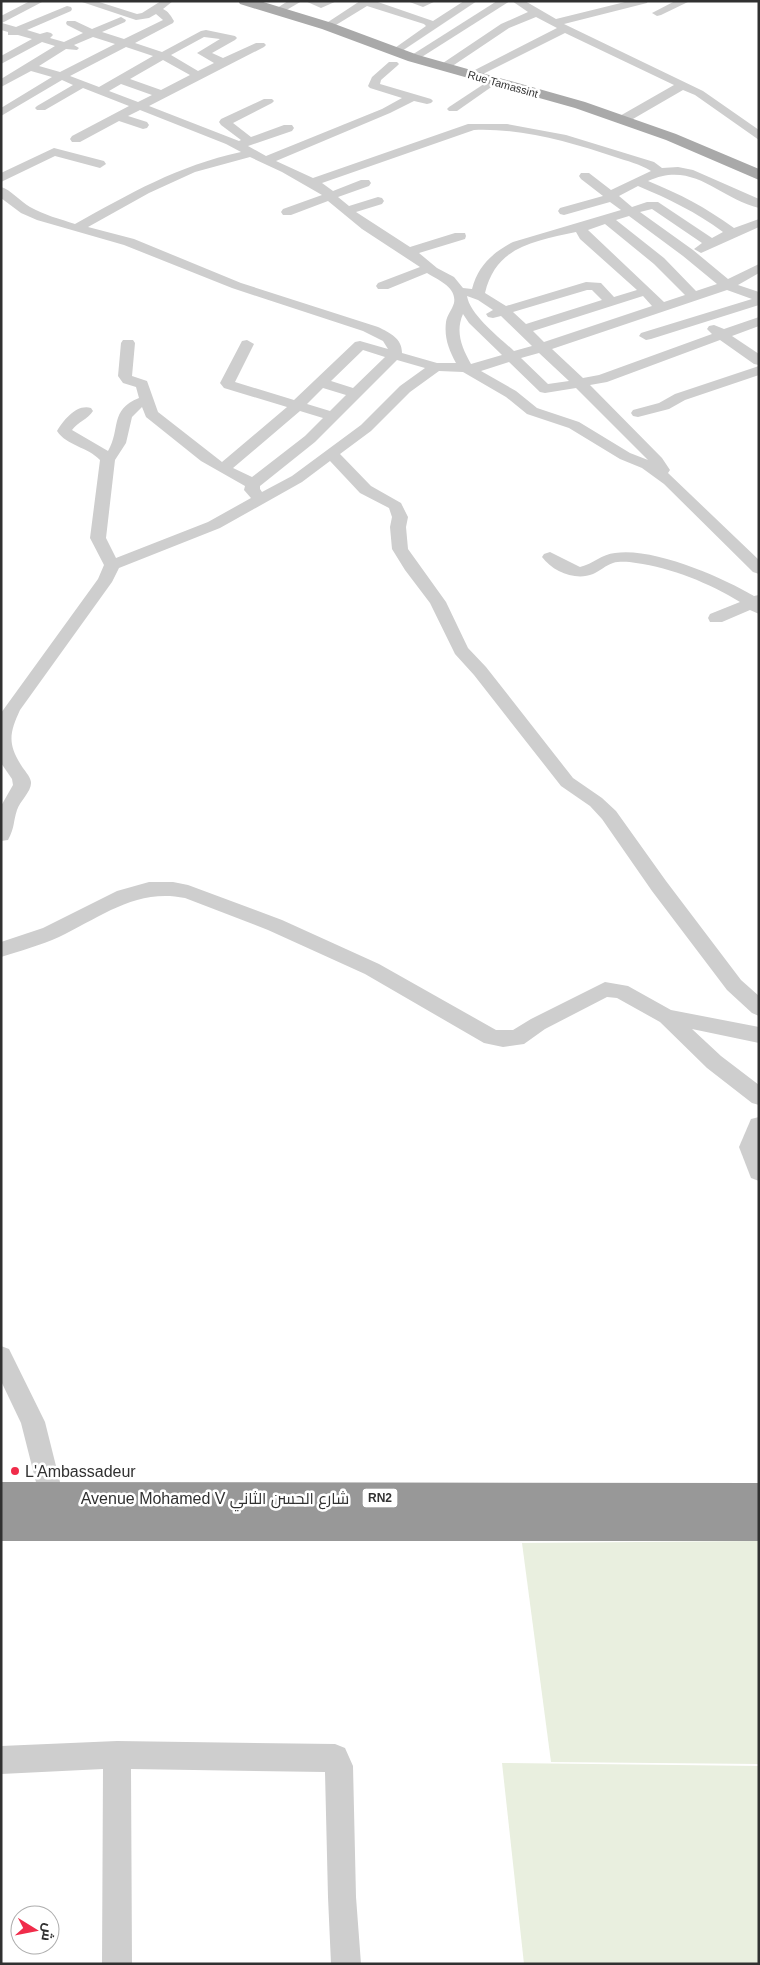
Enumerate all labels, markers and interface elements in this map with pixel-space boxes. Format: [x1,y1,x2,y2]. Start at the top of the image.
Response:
street label: Rue Tamassint [466,68,540,100]
place label: L'Ambassadeur [25,1463,136,1480]
marker: L'Ambassadeur [9,1465,21,1477]
road number: RN2 [362,1489,398,1508]
street label: Avenue Mohamed V شارع الحسن الثاني [81,1490,349,1512]
north arrow [10,1905,60,1955]
text: ش [37,1922,57,1943]

